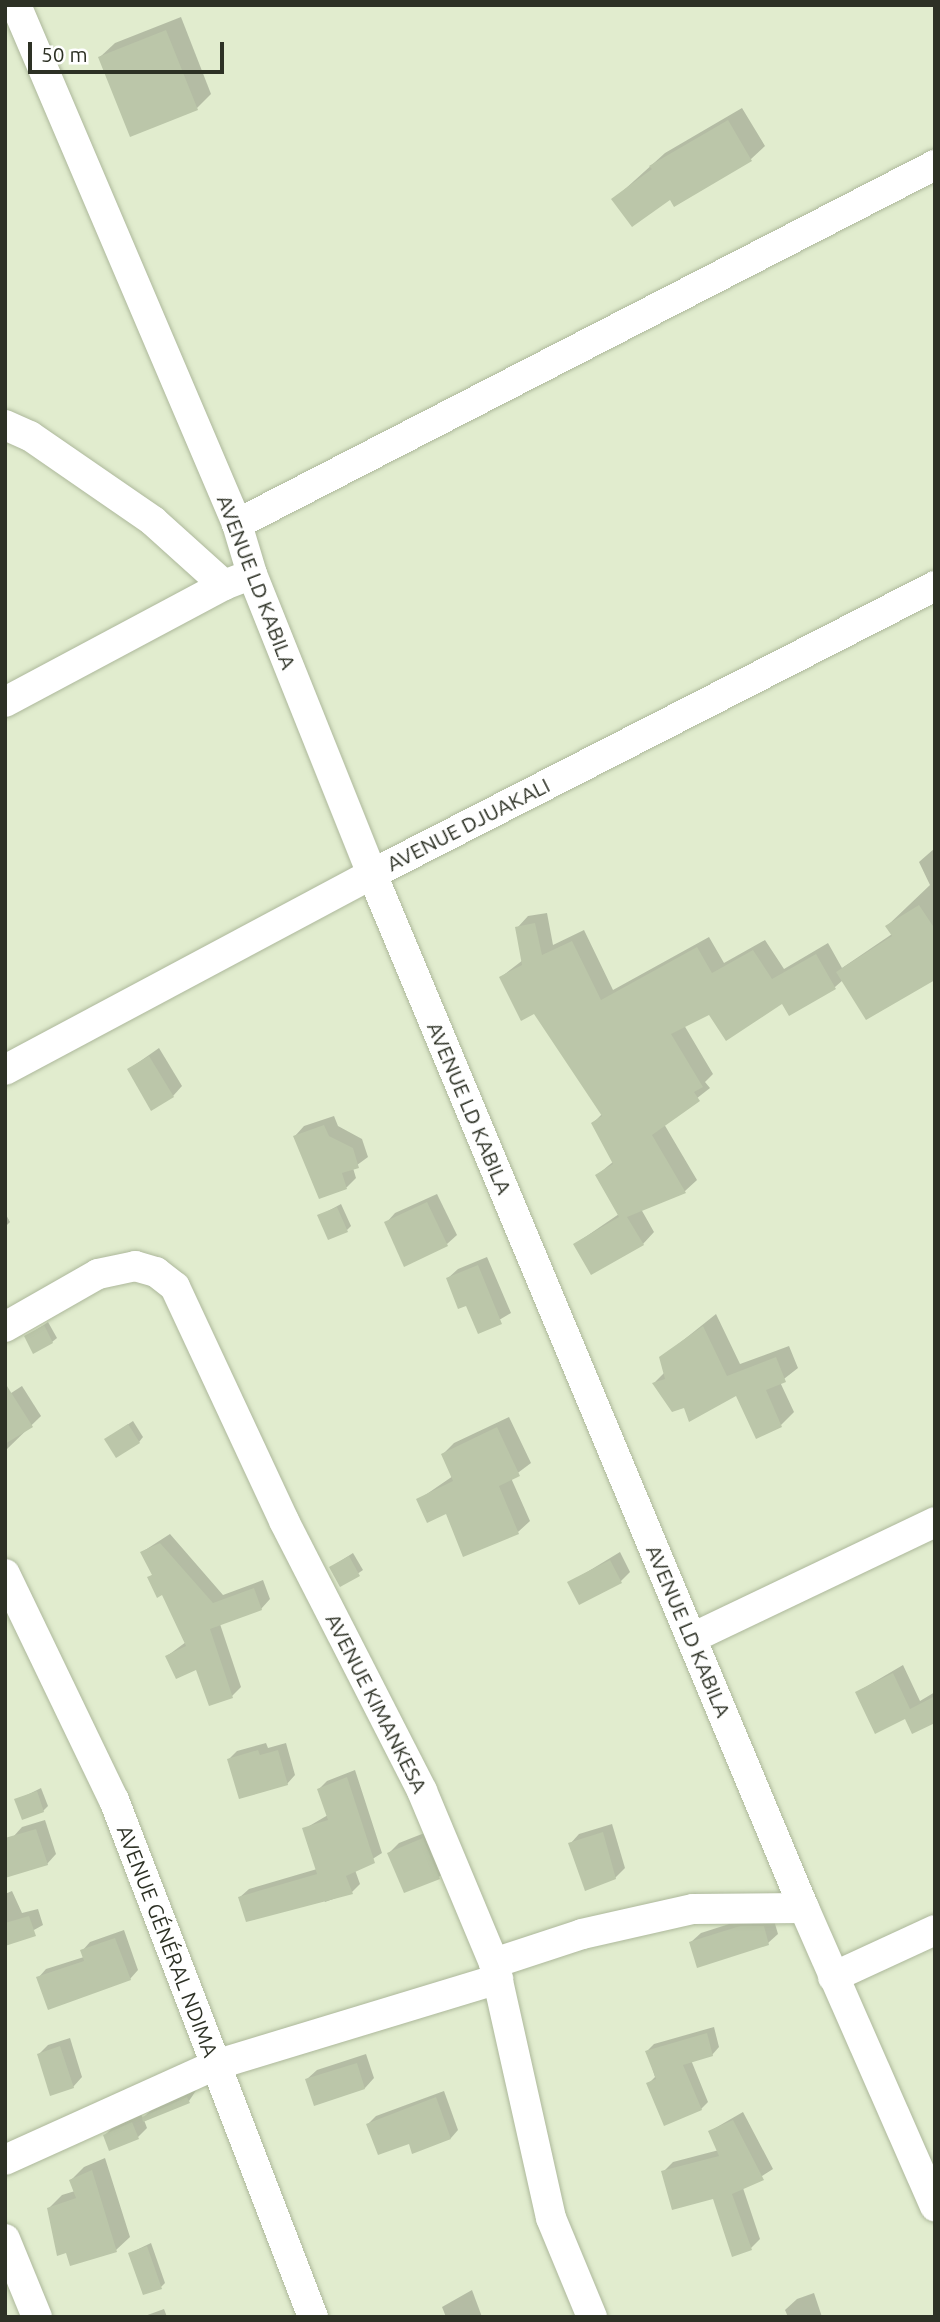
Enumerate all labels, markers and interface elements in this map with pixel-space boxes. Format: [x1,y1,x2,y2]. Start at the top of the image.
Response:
scale bar [32,28,228,72]
text: 50 m [41,42,88,66]
street label: AVENUE LD KABILA [212,491,302,673]
street label: AVENUE DJUAKALI [382,772,554,876]
street label: AVENUE LD KABILA [422,1018,518,1198]
street label: AVENUE LD KABILA [641,1541,737,1721]
street label: AVENUE KIMANKESA [321,1609,433,1797]
street label: AVENUE GÉNÉRAL NDIMA [112,1822,224,2060]

